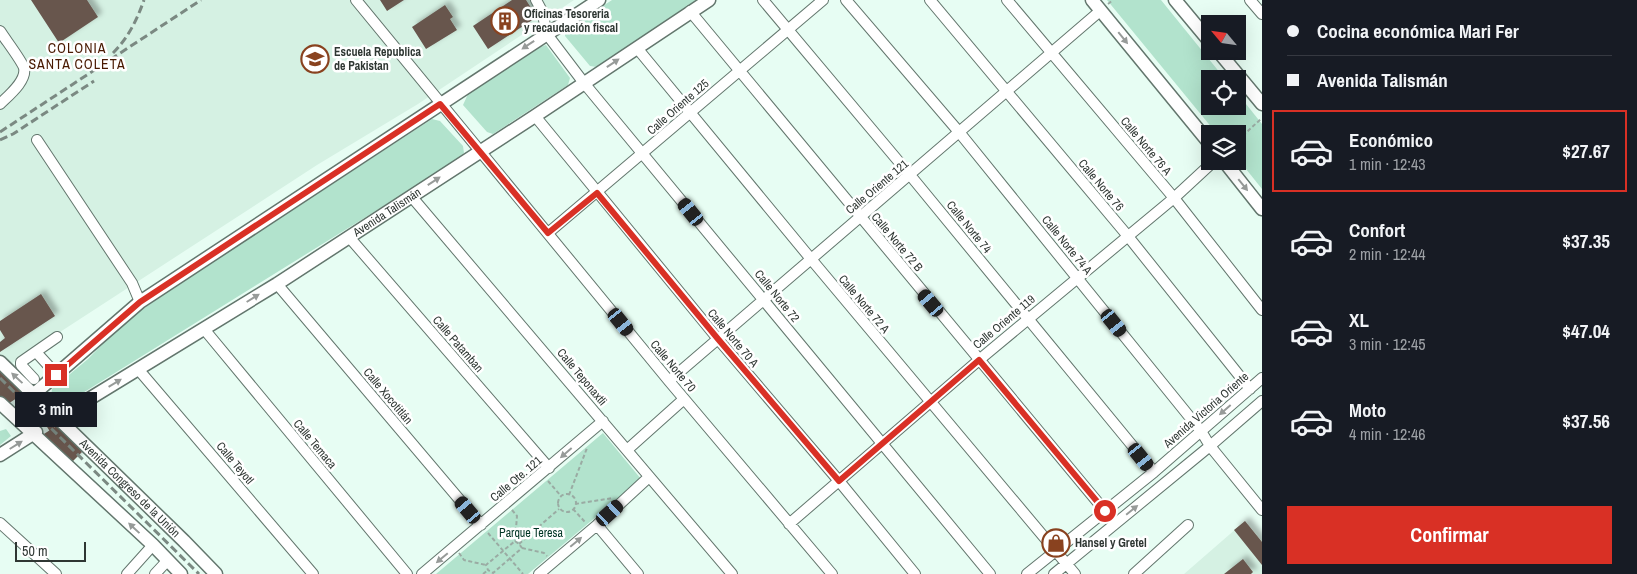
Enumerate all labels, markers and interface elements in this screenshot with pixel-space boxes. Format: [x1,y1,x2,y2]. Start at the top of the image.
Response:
building icon: Oficinas Tesoreria y recaudación fiscal [490,6,520,36]
place label: Oficinas Tesoreria y recaudación fiscal [524,6,618,36]
north arrow [1201,15,1246,60]
map controls [1201,15,1246,170]
text: Cocina económica Mari Fer [1317,18,1519,44]
one-way arrow [1117,31,1128,44]
district label: COLONIA SANTA COLETA [28,39,126,73]
one-way arrow [521,40,535,50]
school or university icon: Escuela Republica de Pakistan [300,44,330,74]
place label: Escuela Republica de Pakistan [334,44,421,74]
one-way arrow [607,58,620,68]
text: Avenida Talismán [1317,67,1448,93]
button: locate [1201,70,1246,115]
street label: Calle Oriente 125 [644,75,713,138]
street label: Calle Norte 76 A [1117,113,1175,179]
button: layers [1201,125,1246,170]
text: Económico [1349,127,1433,153]
icon: car [1289,129,1334,174]
text: $27.67 [1562,138,1610,164]
text: 1 min · 12:43 [1349,153,1426,175]
street label: Calle Oriente 121 [842,156,912,218]
street label: Calle Norte 76 [1075,156,1127,214]
one-way arrow [427,177,441,186]
one-way arrow [1238,178,1248,192]
street label: Avenida Talismán [349,184,424,241]
car [675,196,706,228]
street label: Calle Norte 74 [943,198,995,257]
street label: Calle Norte 72 B [868,209,927,275]
street label: Calle Norte 74 A [1038,212,1096,278]
text: Confort [1349,217,1405,243]
icon: car [1289,219,1334,264]
text: $37.35 [1562,228,1610,254]
text: 2 min · 12:44 [1349,243,1426,265]
street label: Calle Norte 72 [751,267,803,325]
street label: Calle Norte 72 A [835,271,893,337]
car [915,287,946,319]
street label: Calle Oriente 119 [970,291,1038,353]
one-way arrow [247,294,260,303]
street label: Calle Norte 70 A [704,305,762,371]
car [605,306,636,338]
car [1098,307,1129,339]
text: XL [1349,307,1369,333]
icon: car [1289,309,1334,354]
street label: Calle Patamban [429,312,487,376]
text: $47.04 [1562,318,1610,344]
text: 3 min · 12:45 [1349,333,1426,355]
street label: Calle Norte 70 [647,337,699,395]
street label: Calle Teponaxtli [553,345,611,409]
route end [45,364,67,386]
street label: Calle Xocotitlán [360,365,416,427]
street label: Avenida Victoria Oriente [1159,369,1252,452]
one-way arrow [11,372,23,384]
one-way arrow [108,379,121,388]
callout: 3 min [15,392,97,428]
text: Moto [1349,397,1386,423]
text: 3 min [39,398,73,420]
icon: car [1289,399,1334,444]
one-way arrow [1220,404,1232,416]
text: $37.56 [1562,408,1610,434]
street label: Calle Temaca [290,416,341,472]
text: 4 min · 12:46 [1349,423,1426,445]
street label: Avenida Congreso de la Unión [75,435,184,541]
street label: Calle Teyotl [213,438,257,488]
one-way arrow [10,440,23,449]
car [1125,441,1156,473]
one-way arrow [560,447,572,458]
street label: Calle Ote. 121 [487,452,546,505]
car [452,494,483,526]
car [593,497,626,529]
route start [1094,500,1116,522]
one-way arrow [1125,504,1138,515]
button: Confirmar [1287,506,1612,564]
one-way arrow [128,522,140,534]
park label: Parque Teresa [499,525,563,541]
shop icon: Hansel y Gretel [1041,528,1071,558]
place label: Hansel y Gretel [1075,535,1147,551]
one-way arrow [570,537,583,548]
scale bar [15,539,86,562]
text: 50 m [22,542,48,560]
one-way arrow [435,552,448,563]

